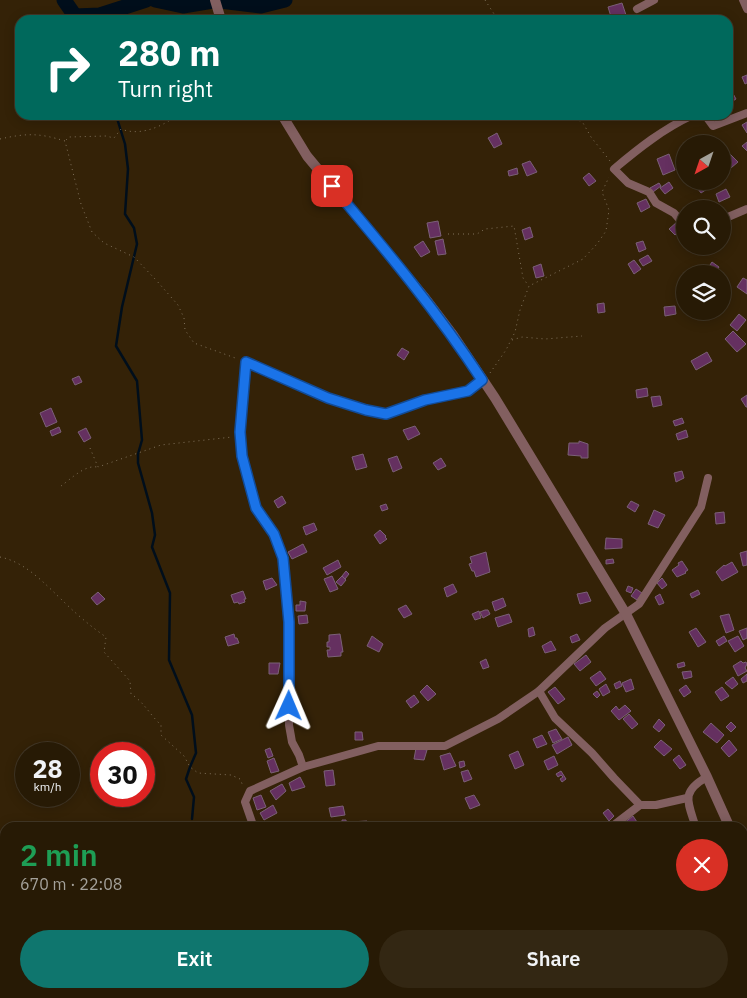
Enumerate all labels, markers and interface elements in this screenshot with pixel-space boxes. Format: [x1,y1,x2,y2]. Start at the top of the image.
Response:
text: 280 m [118,30,221,76]
icon: right [35,35,100,100]
text: Turn right [118,74,213,103]
north arrow [676,135,731,190]
map controls [676,135,731,320]
pin [311,165,353,207]
icon: arrive [318,172,346,200]
button: search [676,200,731,255]
button: layers [676,265,731,320]
position arrow [262,679,314,731]
speed limit sign: 30 [90,742,155,807]
text: 28 [32,752,63,785]
text: km/h [33,779,62,794]
text: 2 min [20,835,98,874]
button: close [676,839,728,891]
text: 670 m · 22:08 [20,874,122,894]
button: Exit [20,930,369,988]
button: Share [379,930,728,988]

